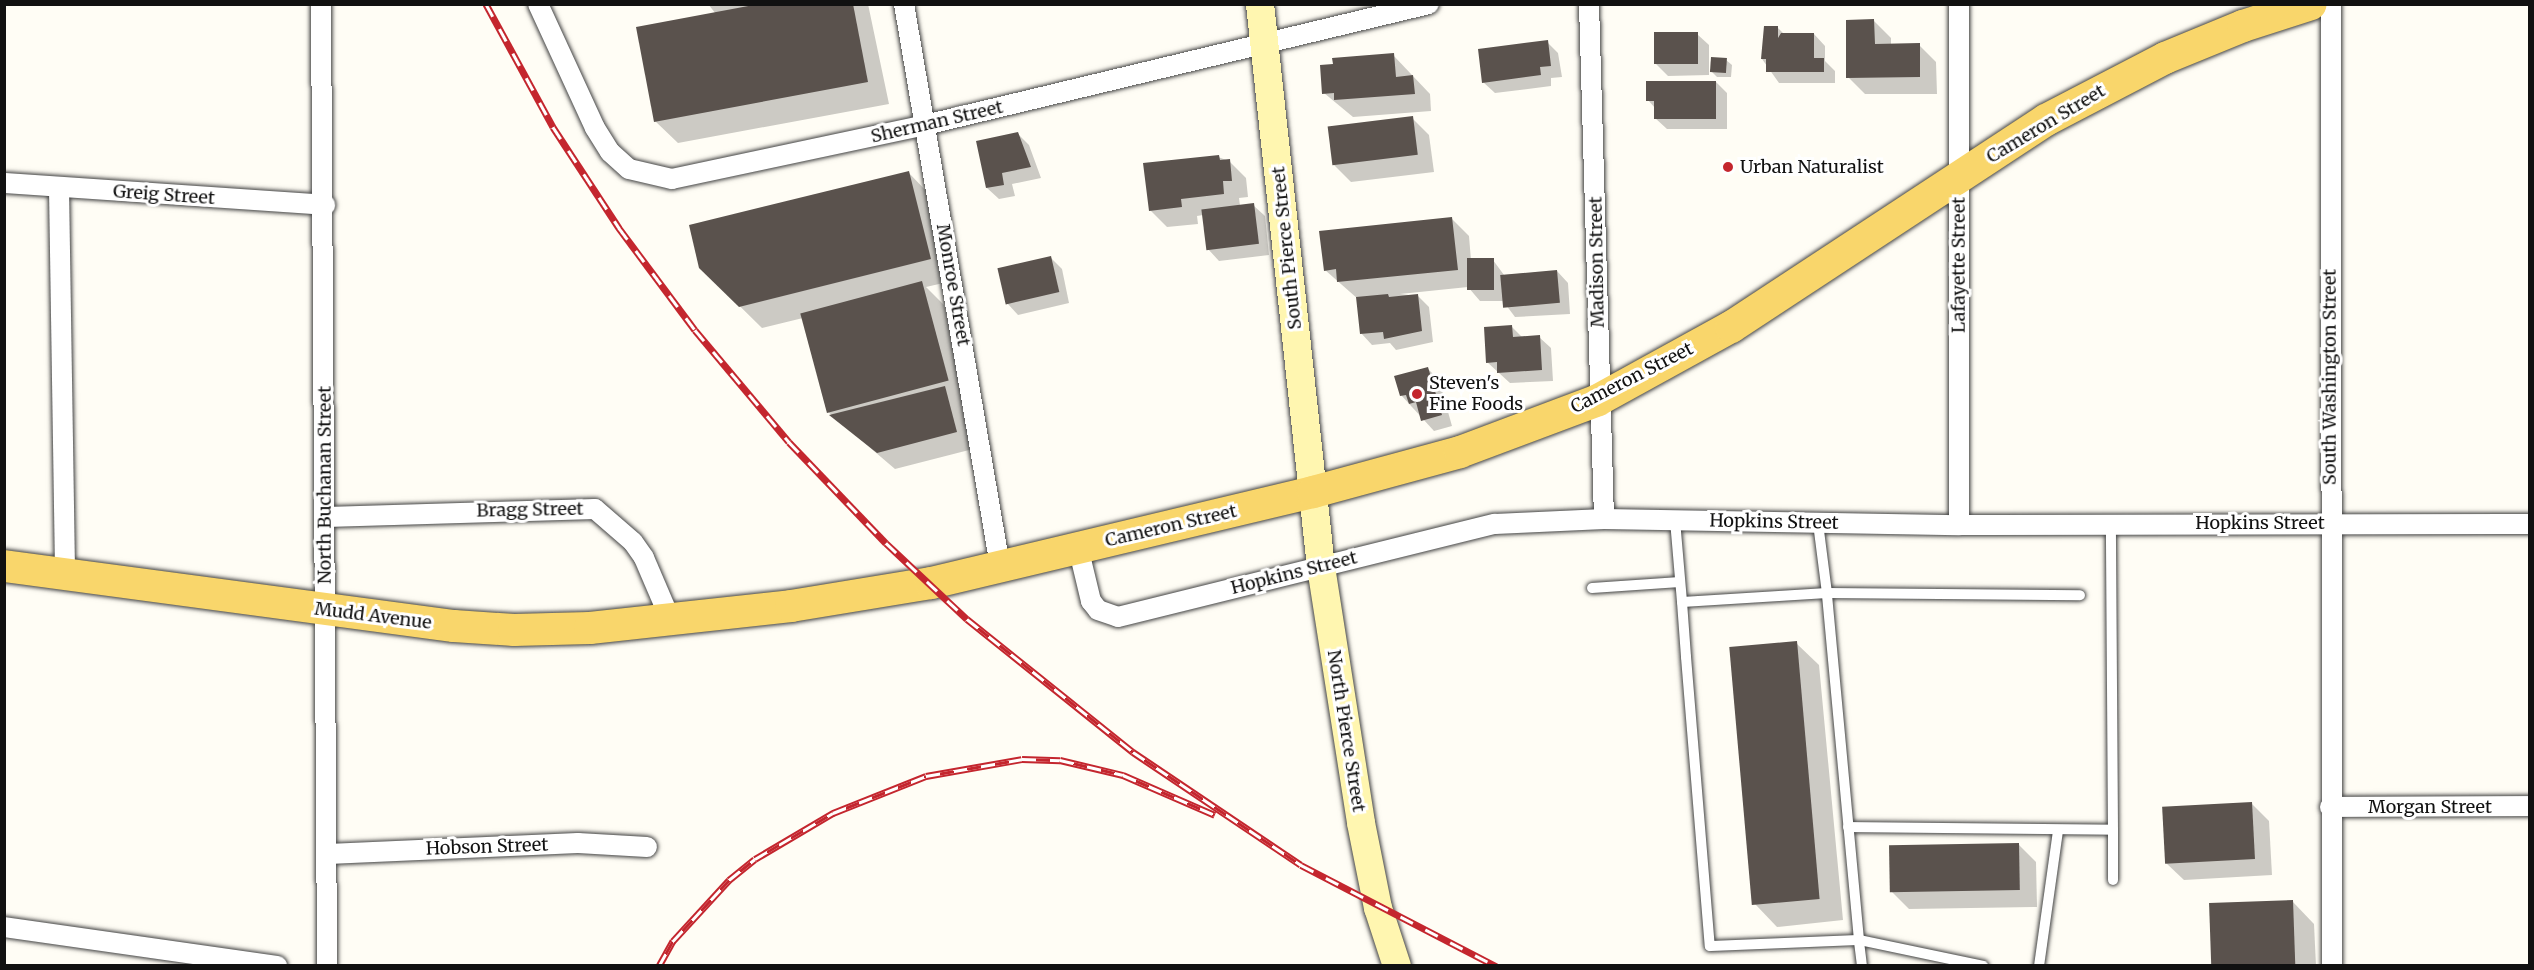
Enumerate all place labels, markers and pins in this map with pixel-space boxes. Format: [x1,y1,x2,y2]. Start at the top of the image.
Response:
place label: Urban Naturalist [1740,156,1884,178]
marker: Urban Naturalist [1721,160,1735,174]
place label: Steven's Fine Foods [1429,373,1523,416]
marker: Steven's Fine Foods [1410,387,1424,401]

